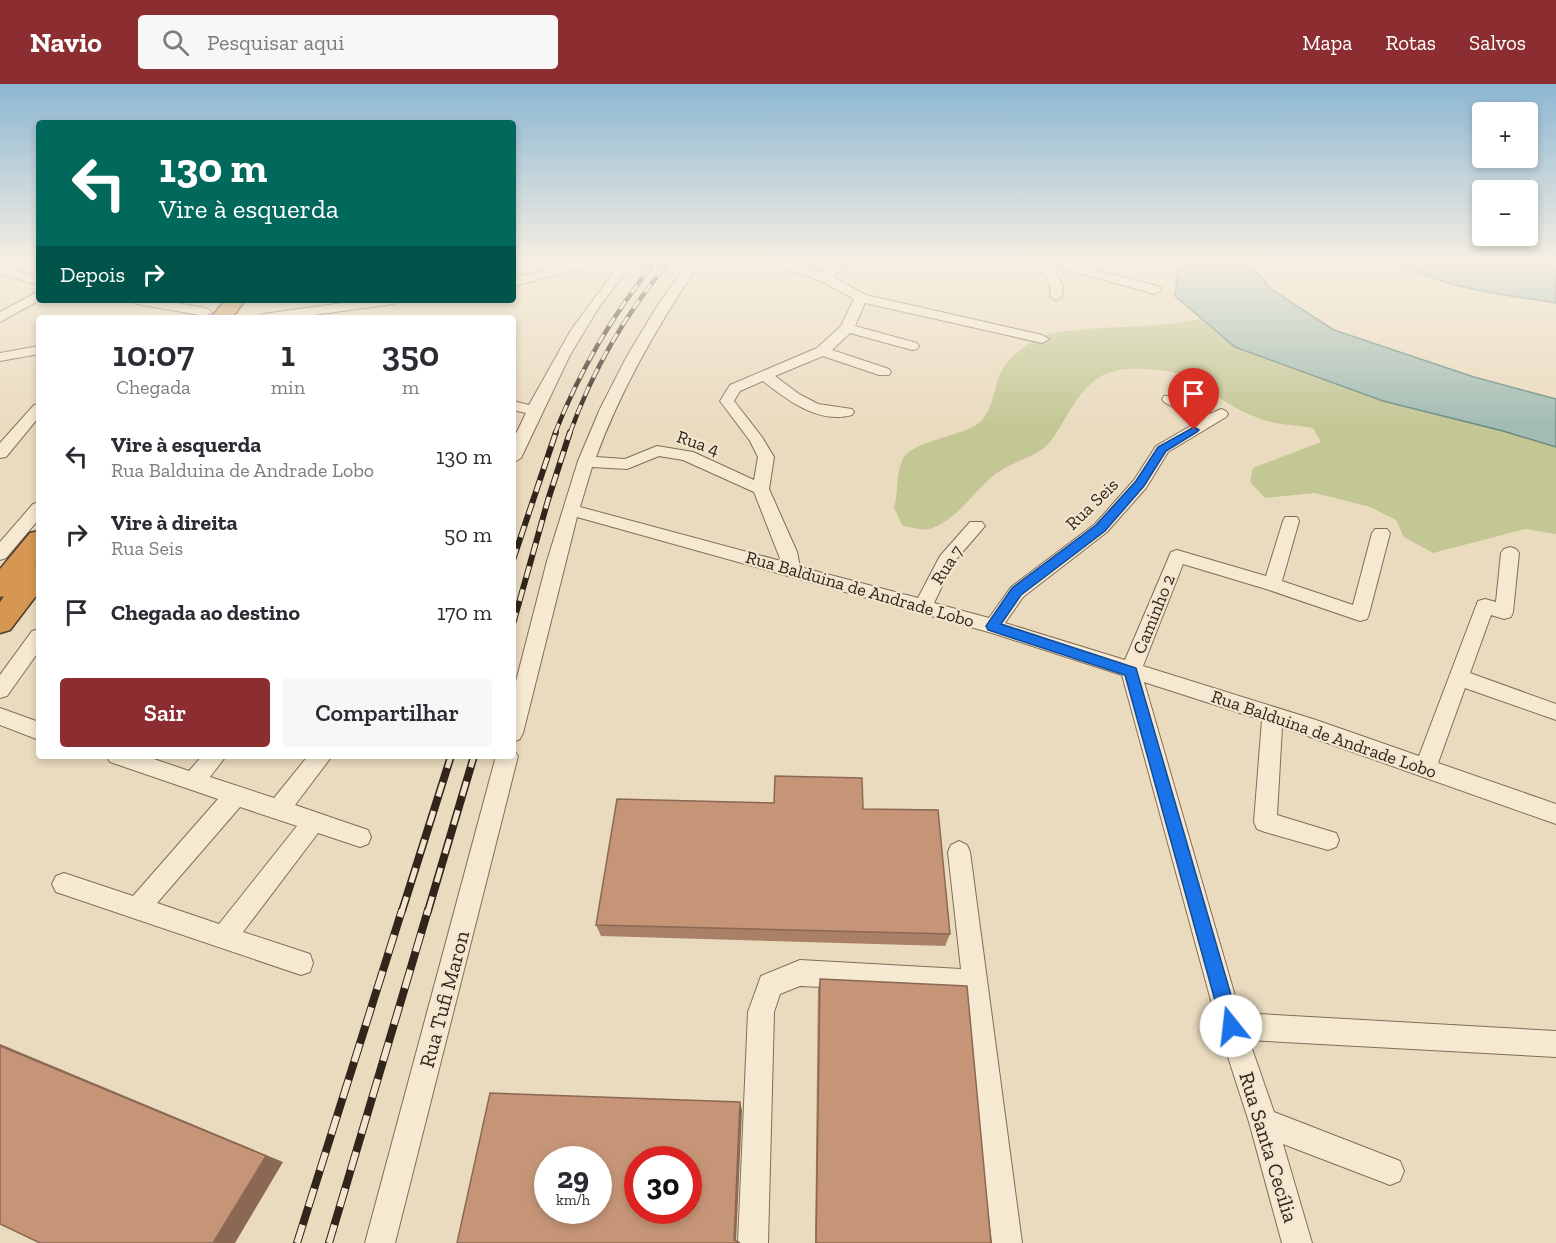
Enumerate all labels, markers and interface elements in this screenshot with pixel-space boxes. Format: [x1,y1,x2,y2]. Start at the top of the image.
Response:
search box [138,15,558,69]
text: Navio [30,26,102,59]
icon: search [159,26,192,59]
text: Pesquisar aqui [207,29,344,56]
text: Mapa [1302,30,1352,55]
text: Rotas [1385,30,1436,55]
text: Salvos [1469,30,1526,55]
map controls [1472,102,1538,246]
button: + [1472,102,1538,168]
text: 130 m [159,142,267,193]
icon: left [60,144,138,222]
button: − [1472,180,1538,246]
text: Vire à esquerda [159,193,339,225]
icon: right [137,258,170,291]
text: Depois [60,261,125,288]
text: 10:07 [112,332,194,375]
text: 1 [281,332,295,375]
text: 350 [382,332,440,375]
pin [1168,368,1219,430]
text: Chegada [116,375,191,399]
text: min [271,375,305,399]
text: m [402,375,419,399]
icon: arrive [1177,377,1210,410]
street label: Rua 4 [674,425,723,461]
text: Vire à esquerda [111,431,261,458]
icon: left [60,440,93,473]
text: 130 m [436,443,492,470]
text: Rua Balduina de Andrade Lobo [111,458,374,482]
street label: Rua Seis [1061,473,1123,534]
text: Vire à direita [111,509,238,536]
icon: right [60,518,93,551]
text: 50 m [444,521,492,548]
text: Rua Seis [111,536,183,560]
street label: Rua 7 [926,541,968,589]
street label: Rua Balduina de Andrade Lobo [743,546,977,632]
street label: Caminho 2 [1128,571,1180,657]
icon: arrive [60,596,93,629]
text: Chegada ao destino [111,599,300,626]
text: 170 m [437,599,492,626]
button: Sair [60,678,270,747]
button: Compartilhar [282,678,492,747]
street label: Rua Balduina de Andrade Lobo [1208,685,1440,783]
street label: Rua Tufi Maron [414,928,474,1070]
position arrow [1199,994,1263,1058]
street label: Rua Santa Cecília [1234,1069,1304,1225]
speed limit sign: 30 [624,1146,702,1224]
text: 29 [557,1160,589,1196]
text: km/h [556,1191,590,1209]

